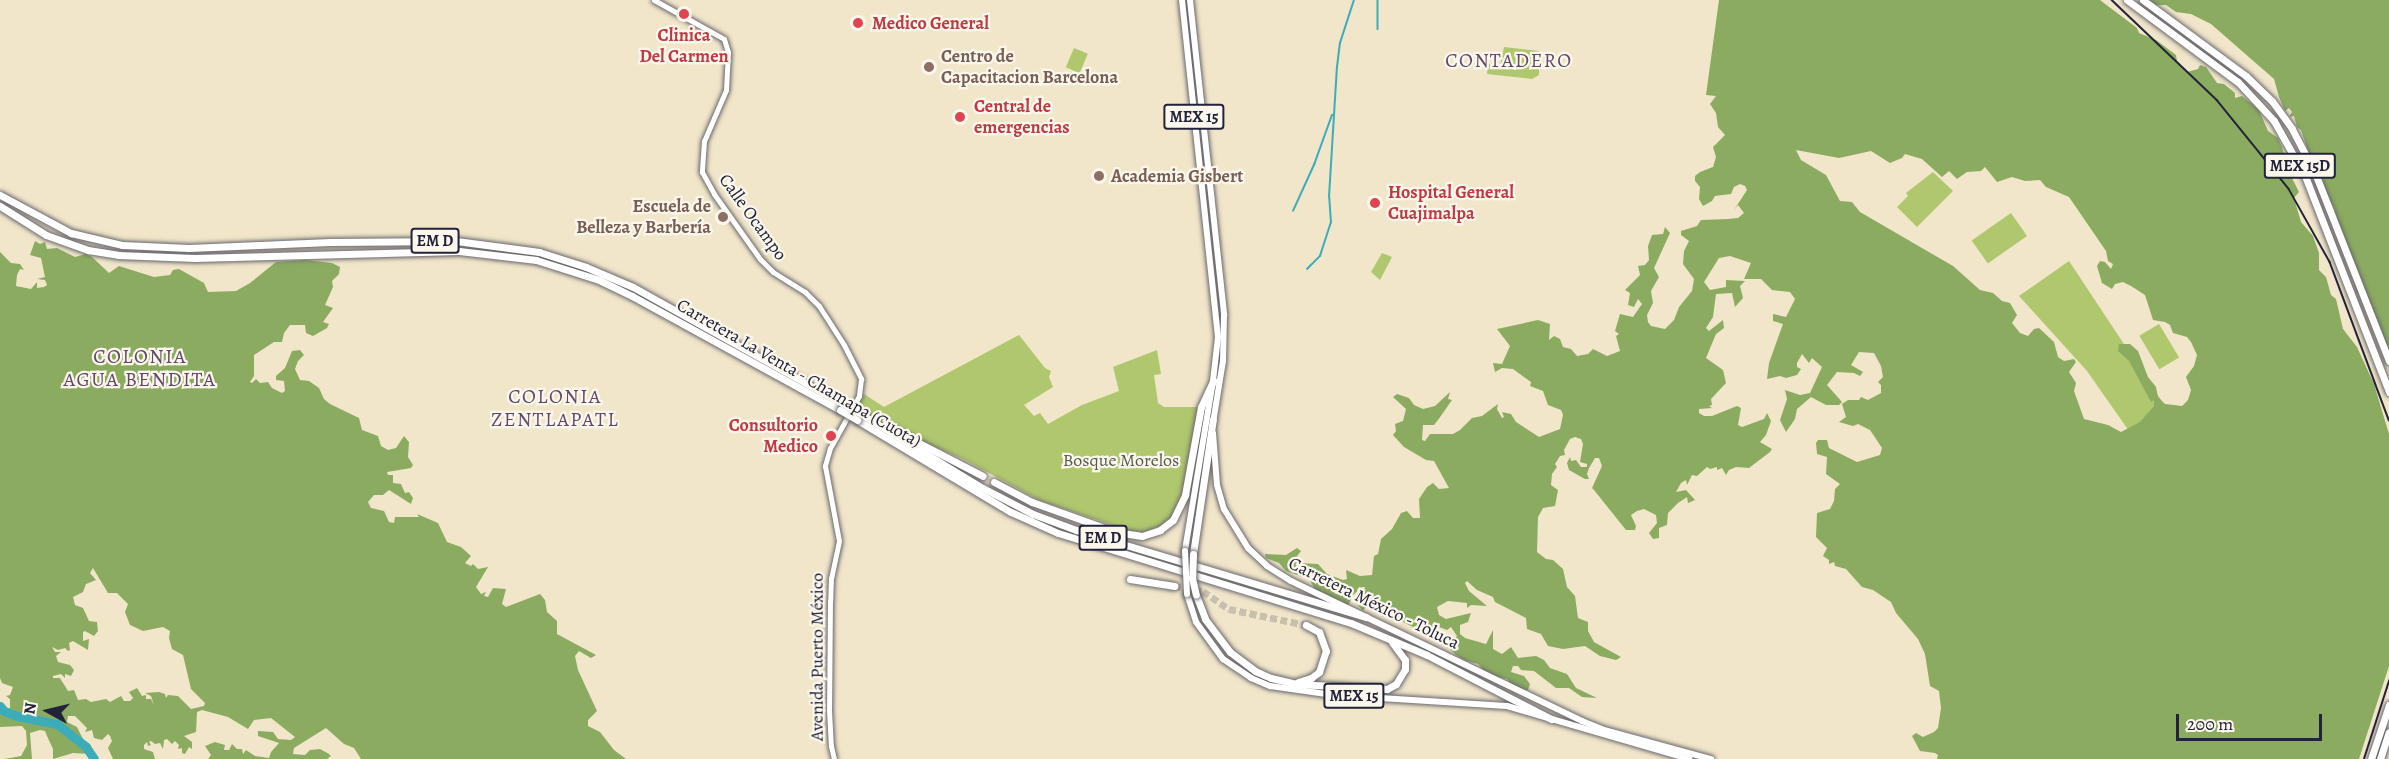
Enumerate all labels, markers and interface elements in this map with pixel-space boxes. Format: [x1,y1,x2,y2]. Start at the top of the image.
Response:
marker: Clinica Del Carmen [675,5,693,23]
place label: Medico General [872,12,989,34]
marker: Medico General [849,14,867,32]
place label: Clinica Del Carmen [639,25,729,68]
place label: Centro de Capacitacion Barcelona [941,46,1118,88]
district label: CONTADERO [1445,48,1573,72]
marker: Centro de Capacitacion Barcelona [922,60,936,74]
place label: Central de emergencias [974,96,1070,138]
road number: MEX 15 [1162,104,1226,130]
marker: Central de emergencias [951,108,969,126]
road number: MEX 15D [2262,153,2338,179]
place label: Academia Gisbert [1111,165,1243,187]
street label: Calle Ocampo [714,169,792,265]
marker: Academia Gisbert [1092,169,1106,183]
place label: Hospital General Cuajimalpa [1388,182,1514,224]
marker: Hospital General Cuajimalpa [1366,194,1384,212]
place label: Escuela de Belleza y Barbería [576,196,711,238]
marker: Escuela de Belleza y Barbería [716,210,730,224]
road number: EM D [410,228,460,254]
street label: Carretera La Venta - Chamapa (Cuota) [673,294,925,452]
district label: COLONIA AGUA BENDITA [64,345,216,392]
district label: COLONIA ZENTLAPATL [491,385,619,432]
place label: Consultorio Medico [729,415,818,458]
marker: Consultorio Medico [822,427,840,445]
park label: Bosque Morelos [1063,449,1179,471]
road number: EM D [1078,525,1128,551]
street label: Carretera México - Toluca [1285,552,1463,654]
street label: Avenida Puerto México [806,573,828,741]
north arrow [18,681,78,741]
road number: MEX 15 [1322,683,1386,709]
text: N [18,701,42,716]
scale bar [2179,702,2324,740]
text: 200 m [2187,712,2233,736]

